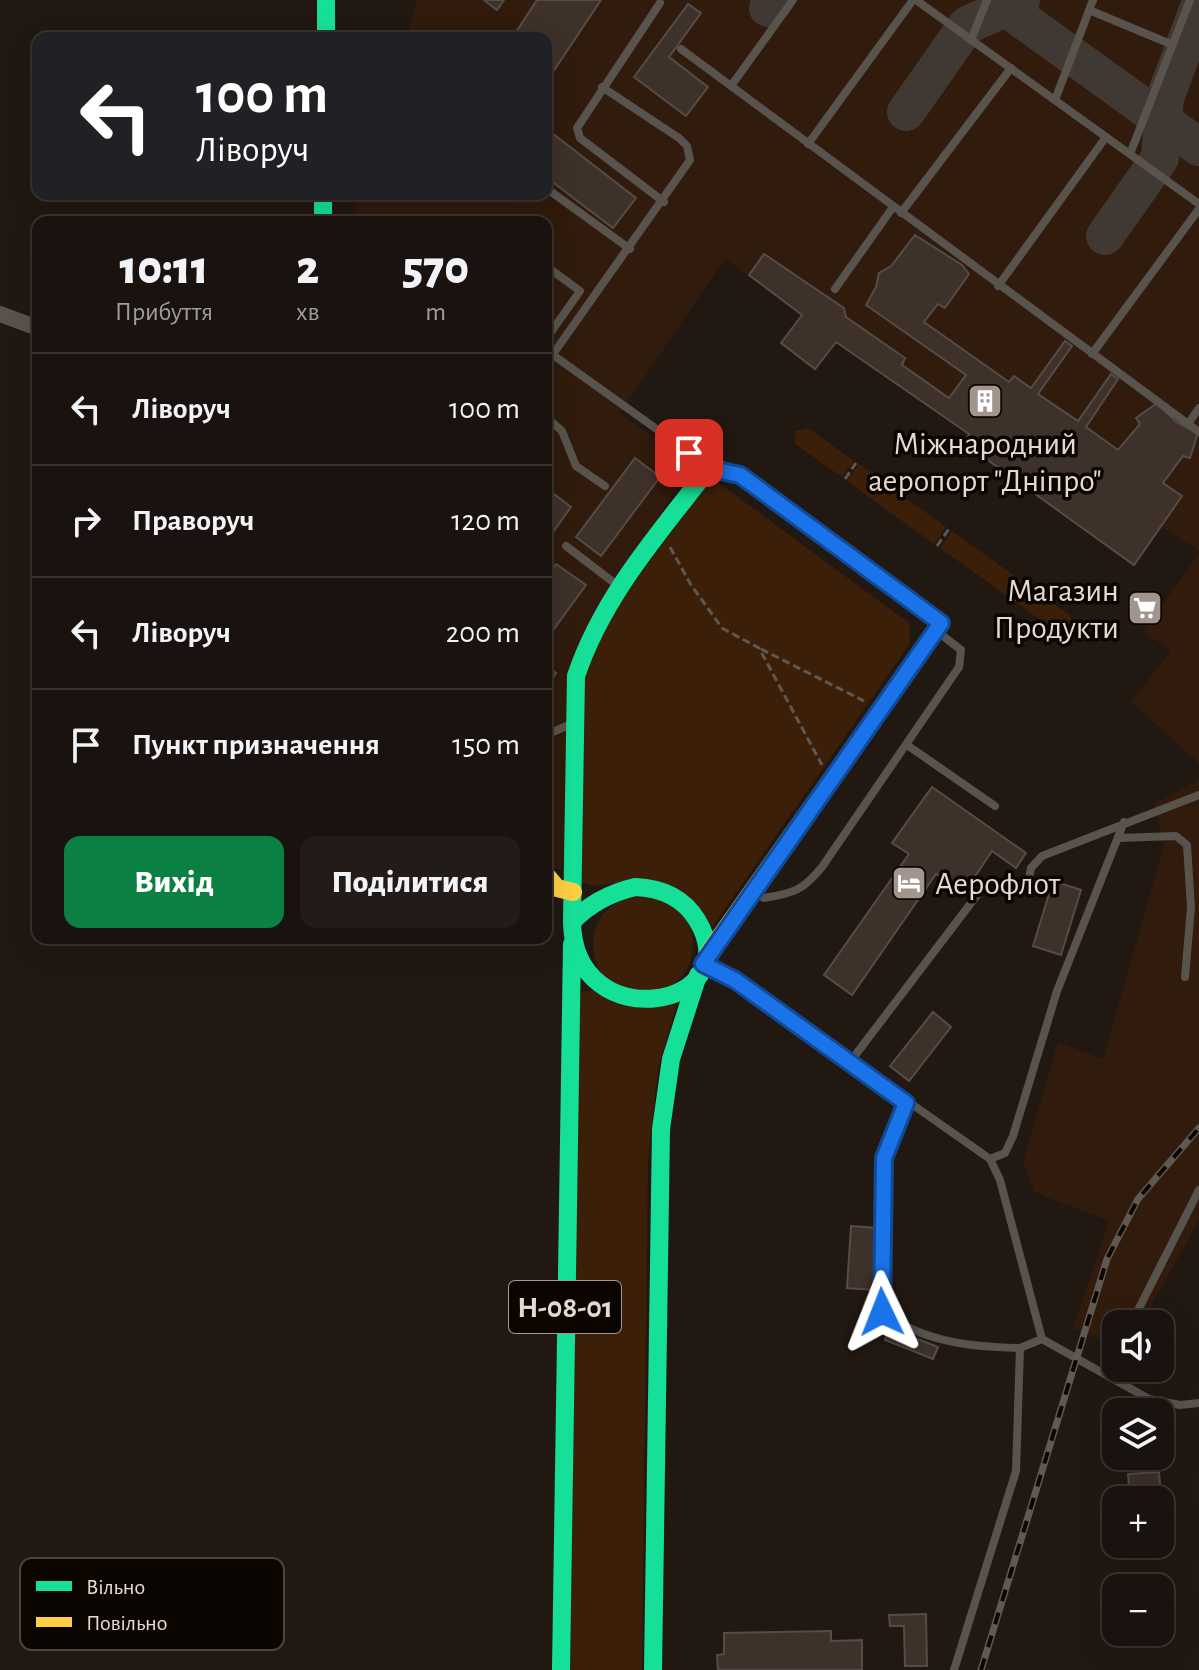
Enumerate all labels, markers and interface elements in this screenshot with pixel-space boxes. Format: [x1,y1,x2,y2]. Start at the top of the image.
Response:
icon: left [64,64,168,168]
text: 100 m [196,67,328,123]
text: Ліворуч [196,132,309,168]
text: 10:11 [120,245,208,293]
text: 2 [296,245,319,293]
text: 570 [402,245,469,293]
text: Прибуття [115,299,213,325]
text: хв [296,299,320,325]
text: m [425,299,446,325]
building icon: Міжнародний аеропорт "Дніпро" [966,382,1004,420]
icon: left [64,387,108,431]
text: Ліворуч [132,394,231,424]
text: 100 m [449,394,520,424]
pin [655,419,723,487]
place label: Міжнародний аеропорт "Дніпро" [868,428,1102,497]
icon: arrive [667,431,711,475]
icon: right [64,499,108,543]
text: Праворуч [132,506,254,536]
text: 120 m [451,506,520,536]
place label: Магазин Продукти [994,575,1119,644]
supermarket icon: Магазин Продукти [1126,589,1164,627]
icon: left [64,611,108,655]
text: Ліворуч [132,618,231,648]
text: 200 m [446,618,520,648]
icon: arrive [64,723,108,767]
text: Пункт призначення [132,730,380,760]
text: 150 m [452,730,520,760]
button: Вихід [64,836,284,928]
button: Поділитися [300,836,520,928]
hotel icon: Аерофлот [890,864,928,902]
place label: Аерофлот [935,868,1061,900]
position arrow [840,1270,924,1354]
road number: Н-08-01 [509,1281,621,1333]
map controls [1102,1310,1174,1646]
button: sound [1102,1310,1174,1382]
button: layers [1102,1398,1174,1470]
button: + [1102,1486,1174,1558]
legend [20,1558,284,1650]
button: − [1102,1574,1174,1646]
text: Вільно [86,1576,145,1598]
text: Повільно [86,1612,167,1634]

